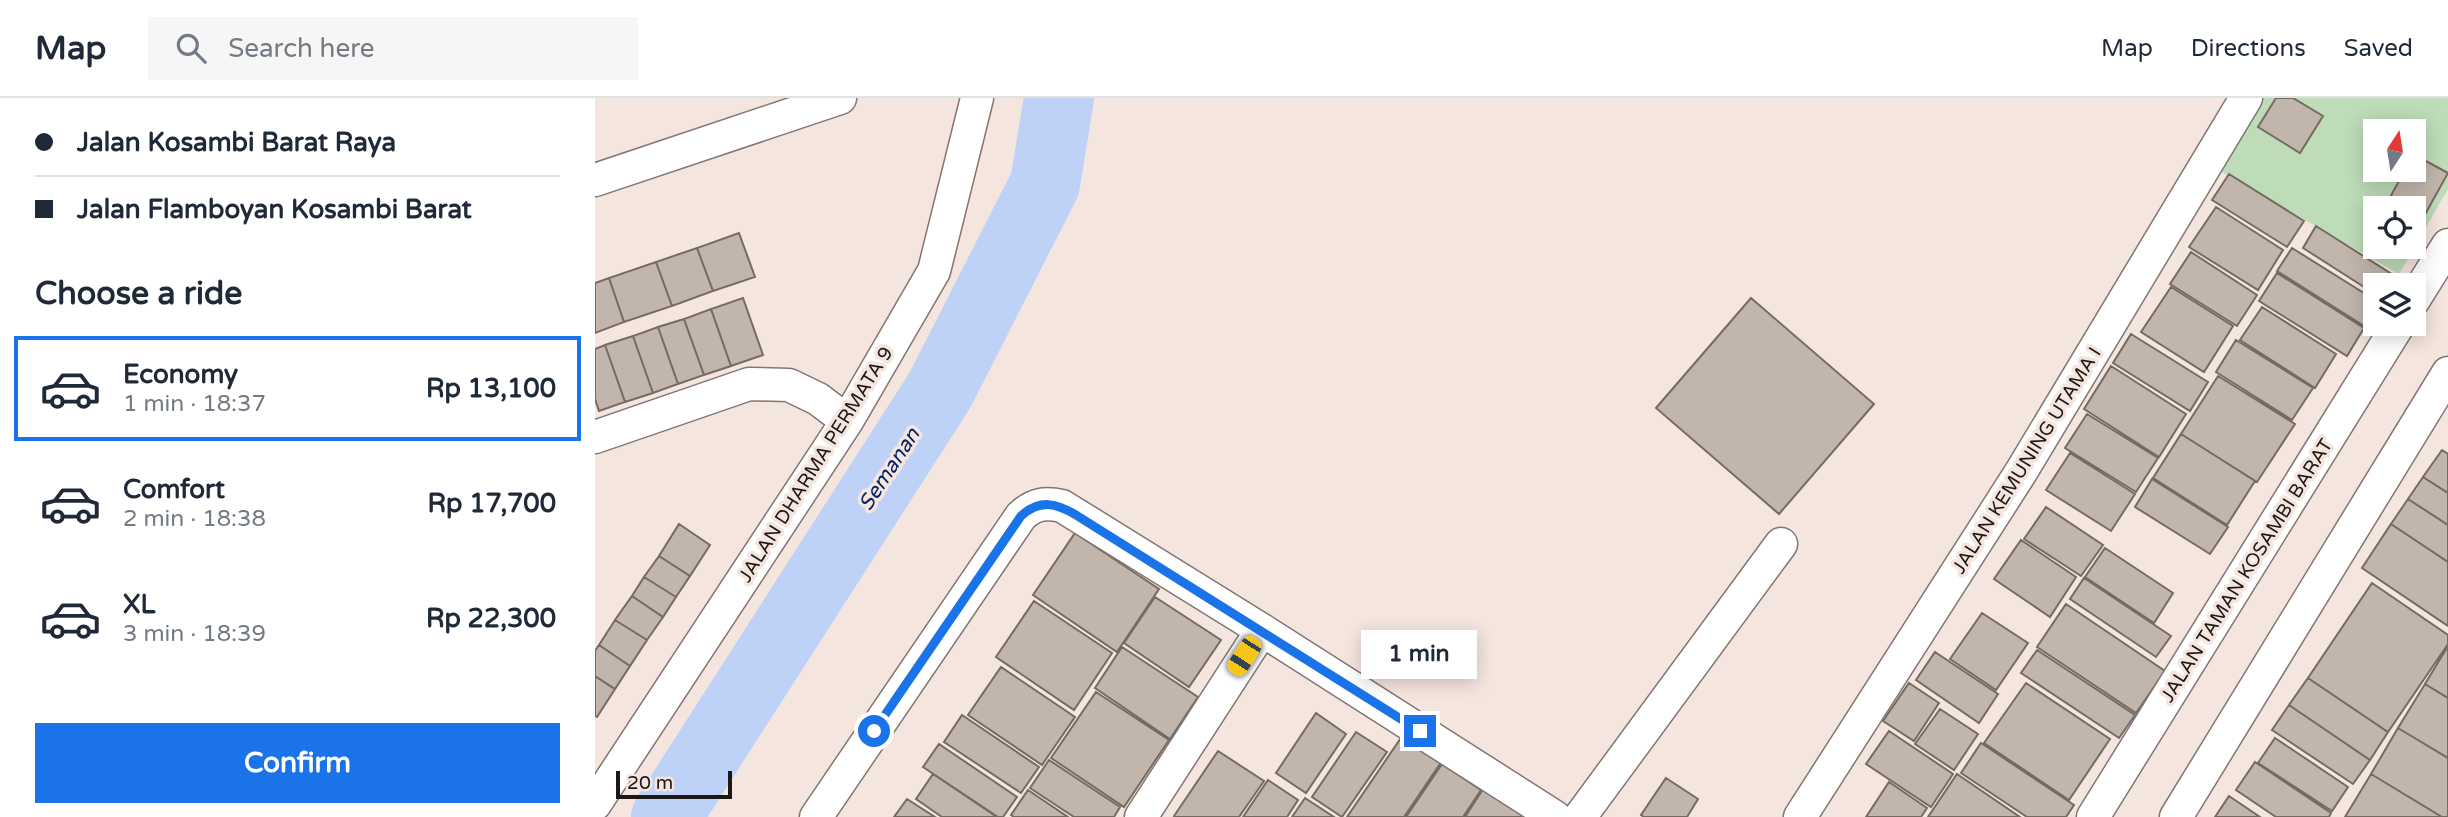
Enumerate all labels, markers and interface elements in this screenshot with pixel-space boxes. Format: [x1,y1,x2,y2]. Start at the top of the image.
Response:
search box [148,17,638,80]
text: Map [35,29,106,68]
icon: search [172,29,210,67]
text: Search here [228,33,374,64]
text: Map [2101,34,2153,63]
text: Directions [2191,34,2306,63]
text: Saved [2344,34,2413,63]
north arrow [2363,119,2425,182]
map controls [2363,119,2426,336]
text: Jalan Kosambi Barat Raya [77,127,396,158]
text: Jalan Flamboyan Kosambi Barat [77,194,472,225]
button: locate [2363,196,2426,259]
button: layers [2363,273,2426,336]
text: Choose a ride [35,275,242,313]
street label: JALAN DHARMA PERMATA 9 [734,343,898,586]
street label: JALAN KEMUNING UTAMA I [1948,343,2106,578]
icon: car [39,357,102,420]
text: Economy [123,359,238,390]
text: Rp 13,100 [426,373,556,404]
text: 1 min · 18:37 [123,390,266,418]
water label: Semanan [854,422,926,515]
street label: JALAN TAMAN KOSAMBI BARAT [2156,435,2337,706]
icon: car [39,472,102,535]
text: Comfort [123,474,225,505]
text: Rp 17,700 [427,488,556,519]
text: 2 min · 18:38 [123,505,266,533]
icon: car [39,587,102,650]
text: XL [123,589,155,620]
text: Rp 22,300 [426,603,556,634]
text: 3 min · 18:39 [123,620,266,648]
callout: 1 min [1362,630,1478,678]
car [1224,633,1265,679]
text: 1 min [1388,640,1450,668]
route start [858,715,890,747]
route end [1404,715,1436,747]
button: Confirm [35,723,560,803]
scale bar [616,768,731,800]
text: 20 m [627,772,673,794]

